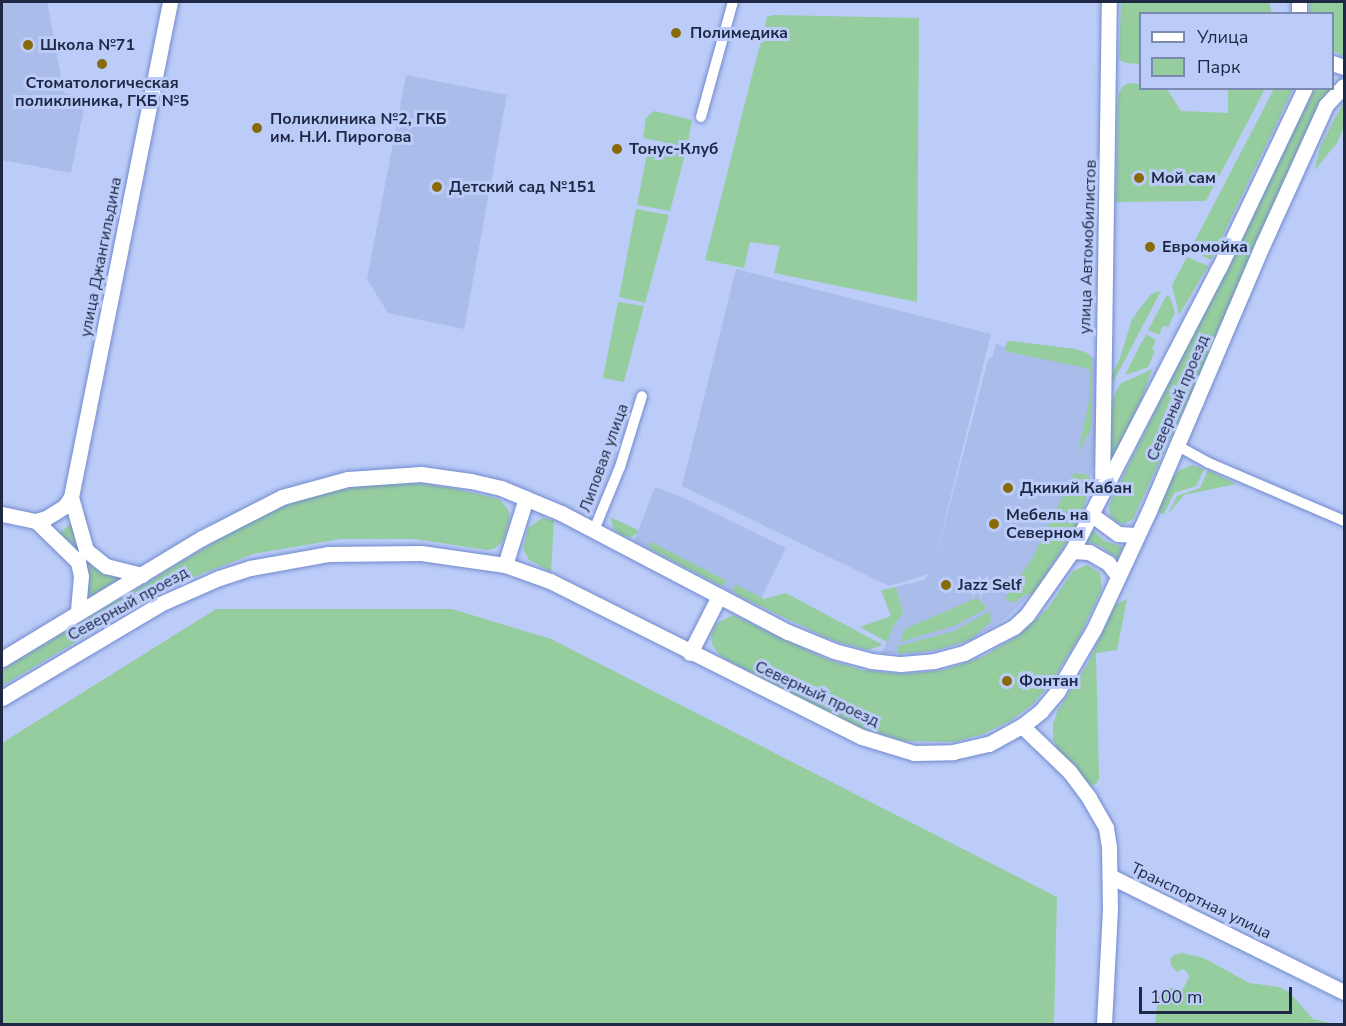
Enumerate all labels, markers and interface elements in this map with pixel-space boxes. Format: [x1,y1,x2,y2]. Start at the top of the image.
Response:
legend [1139,12,1334,90]
place label: Полимедика [690,23,788,43]
marker: Полимедика [667,24,685,42]
text: Улица [1197,25,1248,49]
place label: Школа №71 [40,35,135,55]
marker: Школа №71 [21,38,35,52]
text: Парк [1197,55,1240,79]
marker: Стоматологическая поликлиника, ГКБ №5 [95,57,109,71]
place label: Стоматологическая поликлиника, ГКБ №5 [15,73,189,111]
place label: Поликлиника №2, ГКБ им. Н.И. Пирогова [270,109,447,147]
marker: Поликлиника №2, ГКБ им. Н.И. Пирогова [248,119,266,137]
place label: Тонус-Клуб [629,139,719,159]
marker: Тонус-Клуб [610,142,624,156]
street label: улица Автомобилистов [1075,160,1101,334]
place label: Мой сам [1151,168,1216,188]
marker: Мой сам [1132,171,1146,185]
street label: улица Джангильдина [76,175,126,339]
place label: Детский сад №151 [449,177,596,197]
marker: Детский сад №151 [430,180,444,194]
place label: Евромойка [1162,237,1248,257]
marker: Евромойка [1143,240,1157,254]
street label: Северный проезд [1143,332,1213,464]
street label: Липовая улица [575,401,633,515]
place label: Дкикий Кабан [1020,478,1132,498]
marker: Дкикий Кабан [1001,481,1015,495]
place label: Мебель на Северном [1006,505,1089,543]
marker: Мебель на Северном [987,517,1001,531]
street label: Северный проезд [64,563,192,645]
place label: Jazz Self [958,575,1021,595]
marker: Jazz Self [939,578,953,592]
street label: Северный проезд [752,657,882,731]
place label: Фонтан [1019,671,1079,691]
marker: Фонтан [1000,674,1014,688]
street label: Транспортная улица [1128,859,1274,943]
scale bar [1142,975,1295,1013]
text: 100 m [1150,985,1202,1009]

